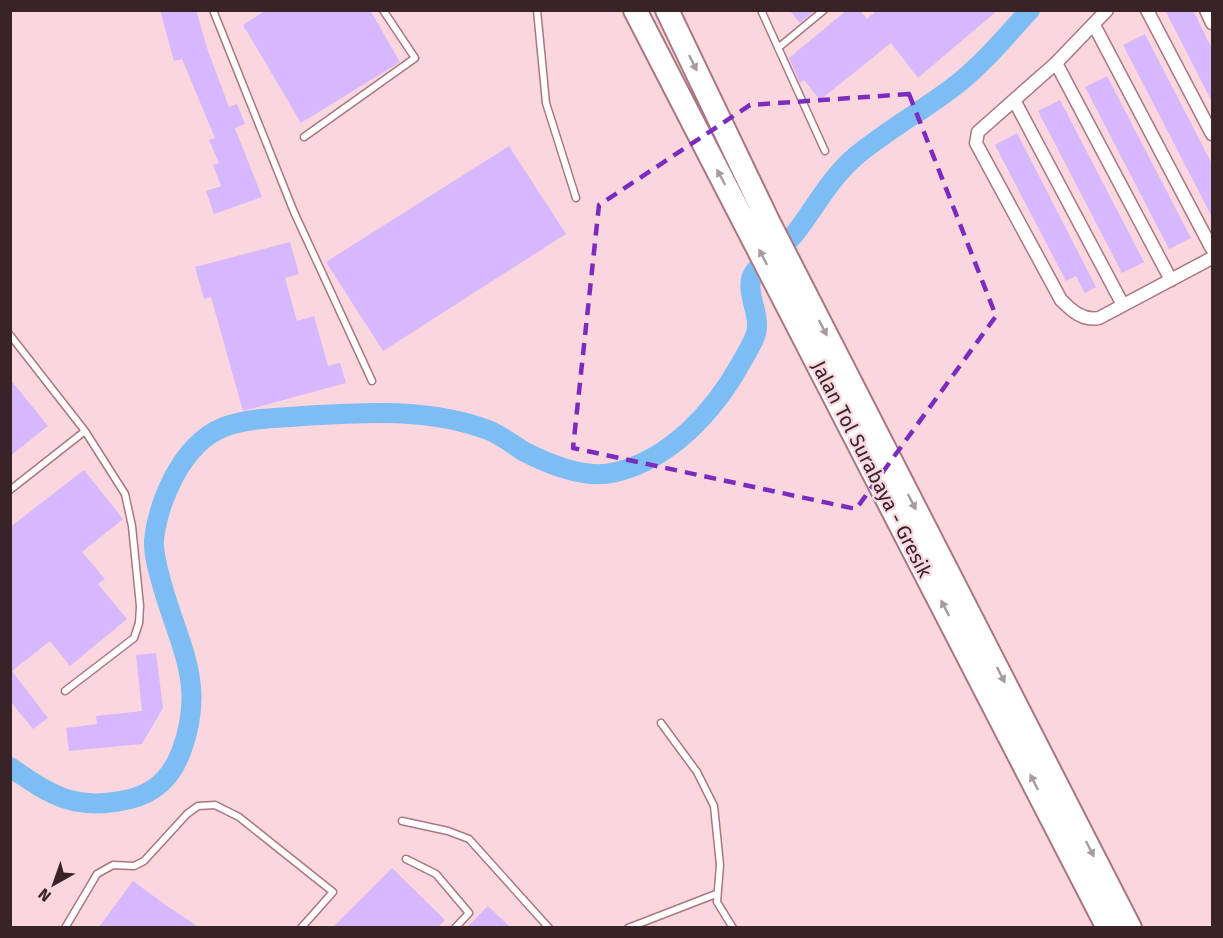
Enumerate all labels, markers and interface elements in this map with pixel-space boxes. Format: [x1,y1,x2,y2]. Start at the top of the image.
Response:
one-way arrow [688,55,697,72]
one-way arrow [716,169,726,186]
one-way arrow [759,249,768,266]
one-way arrow [818,320,828,337]
street label: Jalan Tol Surabaya - Gresik [807,357,938,582]
one-way arrow [907,493,917,510]
one-way arrow [940,600,949,617]
one-way arrow [996,667,1006,684]
one-way arrow [1029,773,1039,791]
one-way arrow [1085,841,1095,858]
north arrow [24,854,84,914]
text: N [35,884,55,906]

